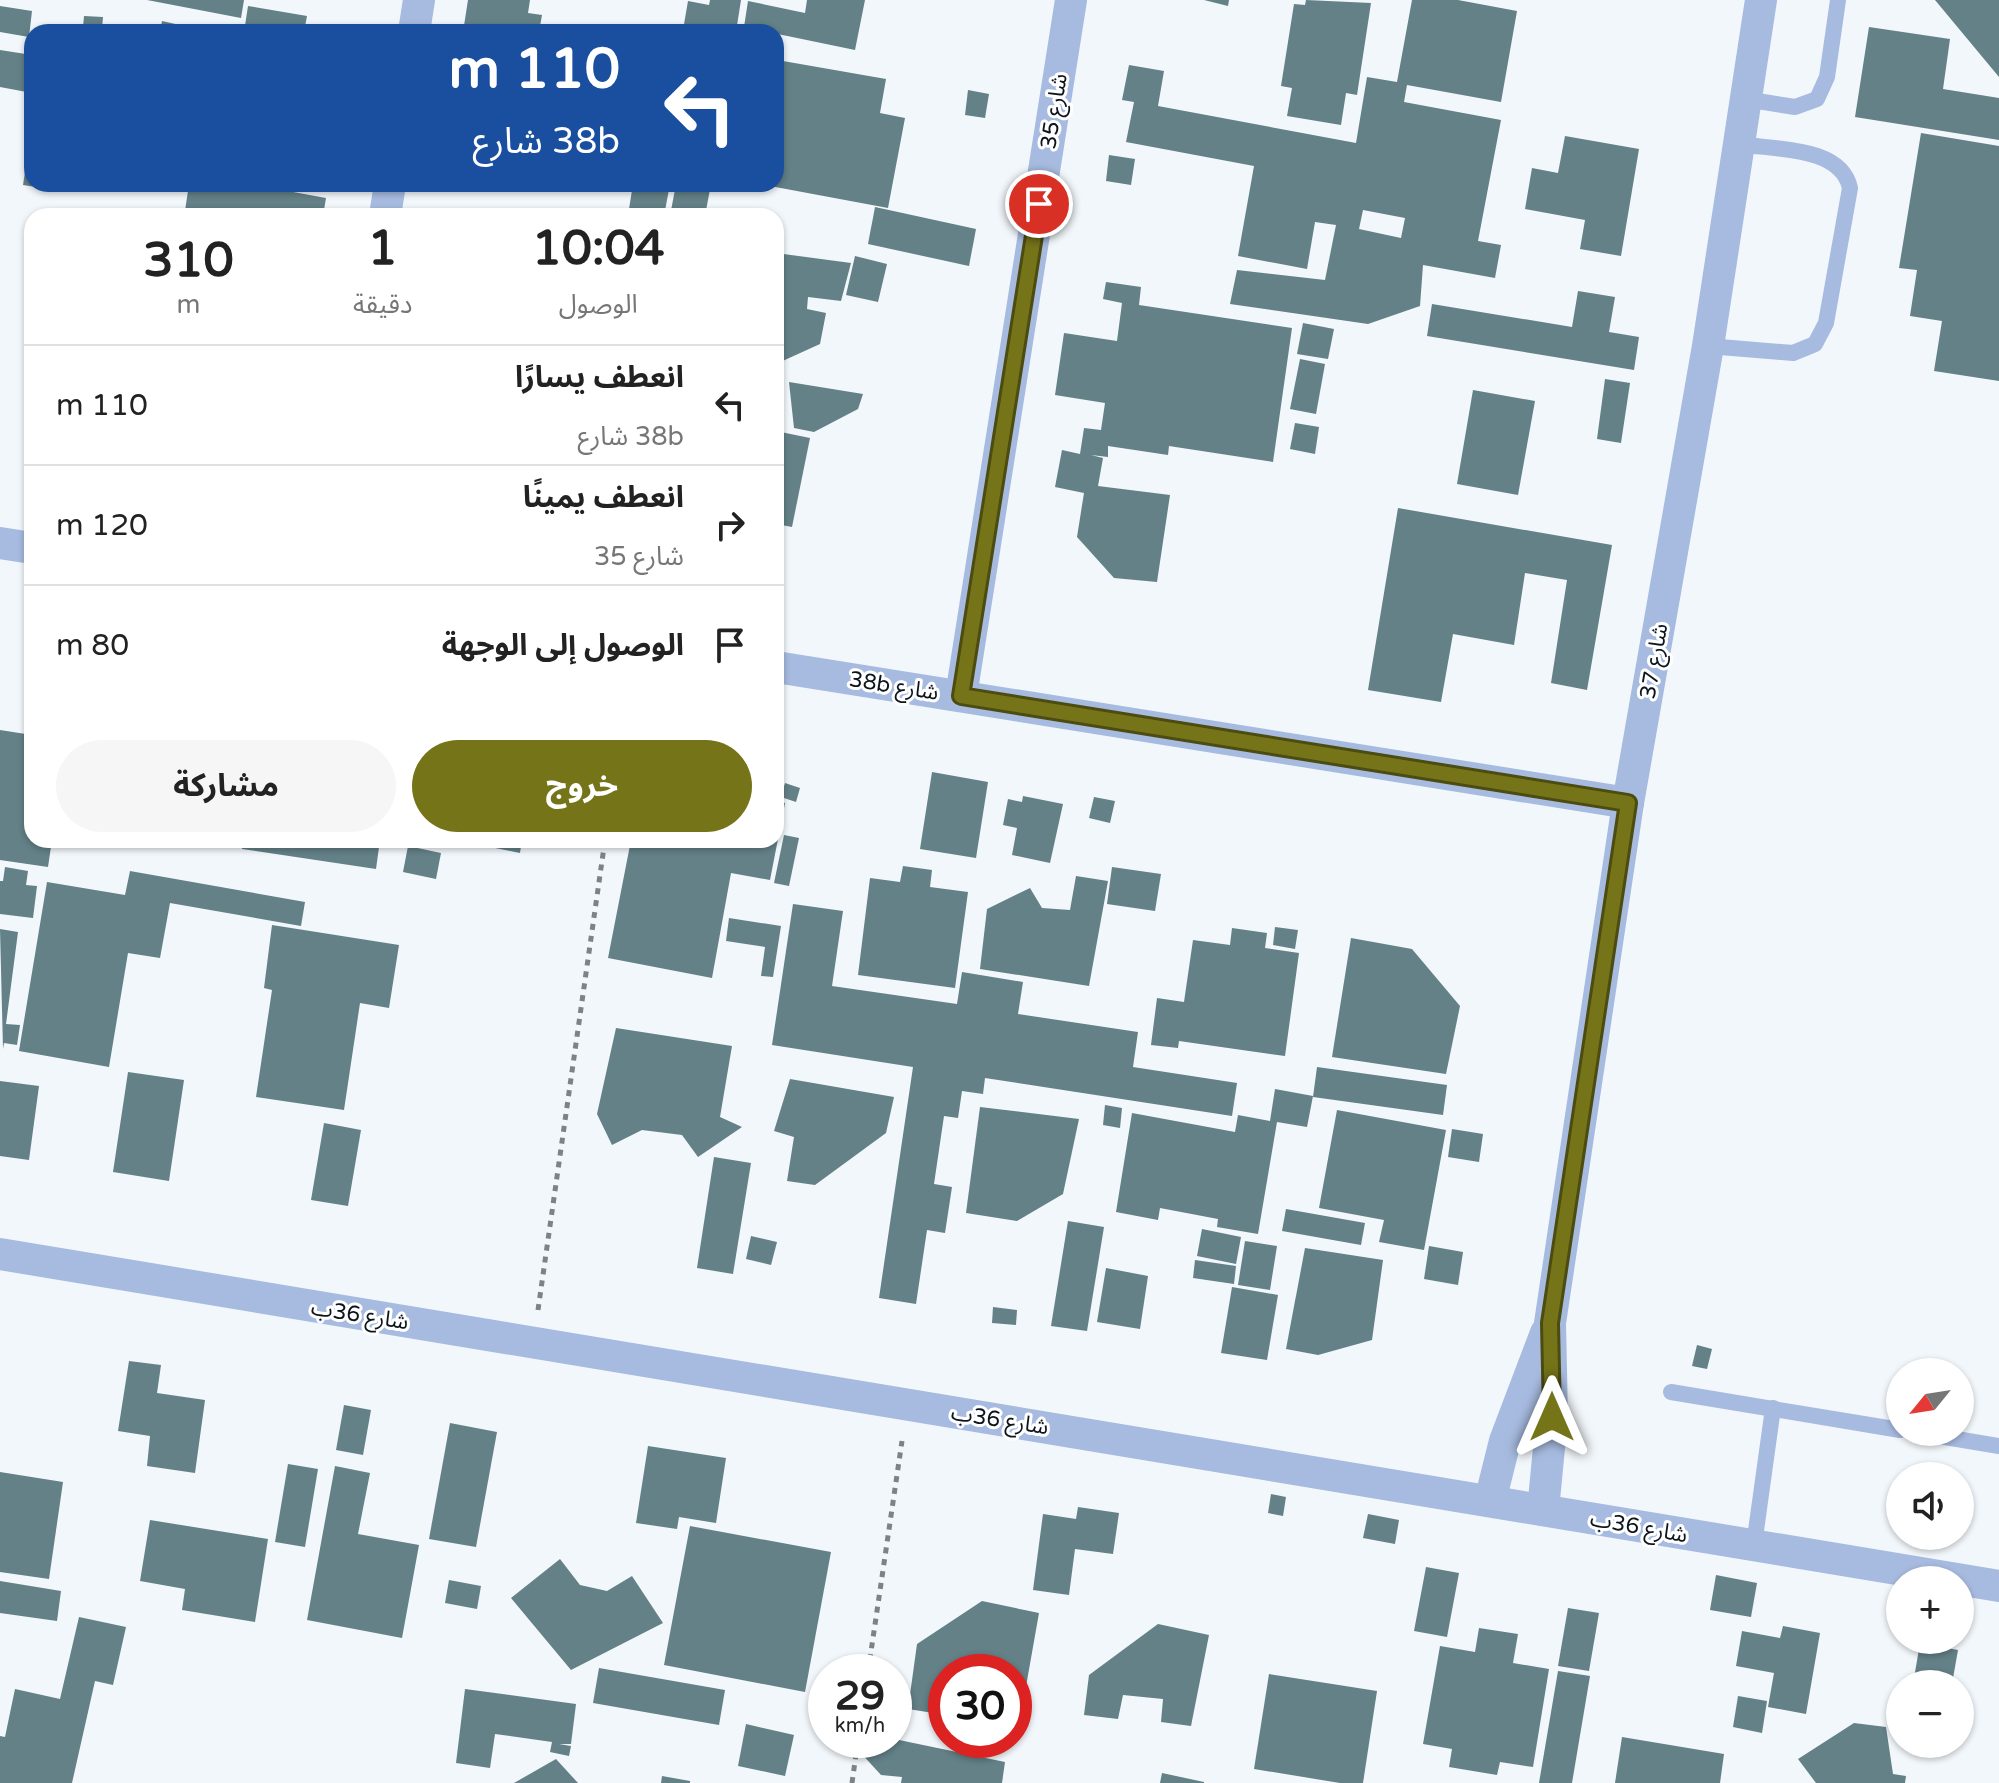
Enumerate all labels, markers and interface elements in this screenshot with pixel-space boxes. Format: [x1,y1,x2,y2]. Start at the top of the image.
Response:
text: 110 m [449,36,620,103]
icon: left [648,56,752,160]
street label: شارع 35 [1035,71,1076,151]
text: 38b شارع [473,120,620,163]
pin [1005,170,1073,238]
icon: arrive [1017,182,1061,226]
text: 1 [368,220,398,278]
text: 10:04 [532,220,665,278]
text: 310 [143,232,234,290]
text: m [177,289,200,320]
text: دقيقة [353,289,412,320]
text: الوصول [559,289,638,320]
text: انعطف يسارًا [515,359,684,396]
icon: left [708,383,752,427]
text: 110 m [56,387,148,424]
text: 38b شارع [578,421,684,452]
text: انعطف يمينًا [523,479,684,516]
icon: right [708,503,752,547]
text: 120 m [56,507,148,544]
text: شارع 35 [594,541,684,572]
street label: شارع 37 [1635,621,1676,701]
icon: arrive [708,623,752,667]
text: 80 m [56,627,129,664]
text: الوصول إلى الوجهة [442,627,684,664]
street label: 38b شارع [847,666,940,709]
button: مشاركة [56,740,396,832]
button: خروج [412,740,752,832]
street label: شارع 36ب [309,1294,410,1338]
north arrow [1886,1358,1974,1446]
map controls [1886,1358,1974,1758]
position arrow [1510,1375,1594,1459]
street label: شارع 36ب [949,1399,1050,1443]
button: sound [1886,1462,1974,1550]
street label: شارع 36ب [1588,1506,1689,1551]
button: + [1886,1566,1974,1654]
speed limit sign: 30 [928,1654,1032,1758]
button: − [1886,1670,1974,1758]
text: 29 [835,1672,885,1720]
text: km/h [835,1714,885,1738]

